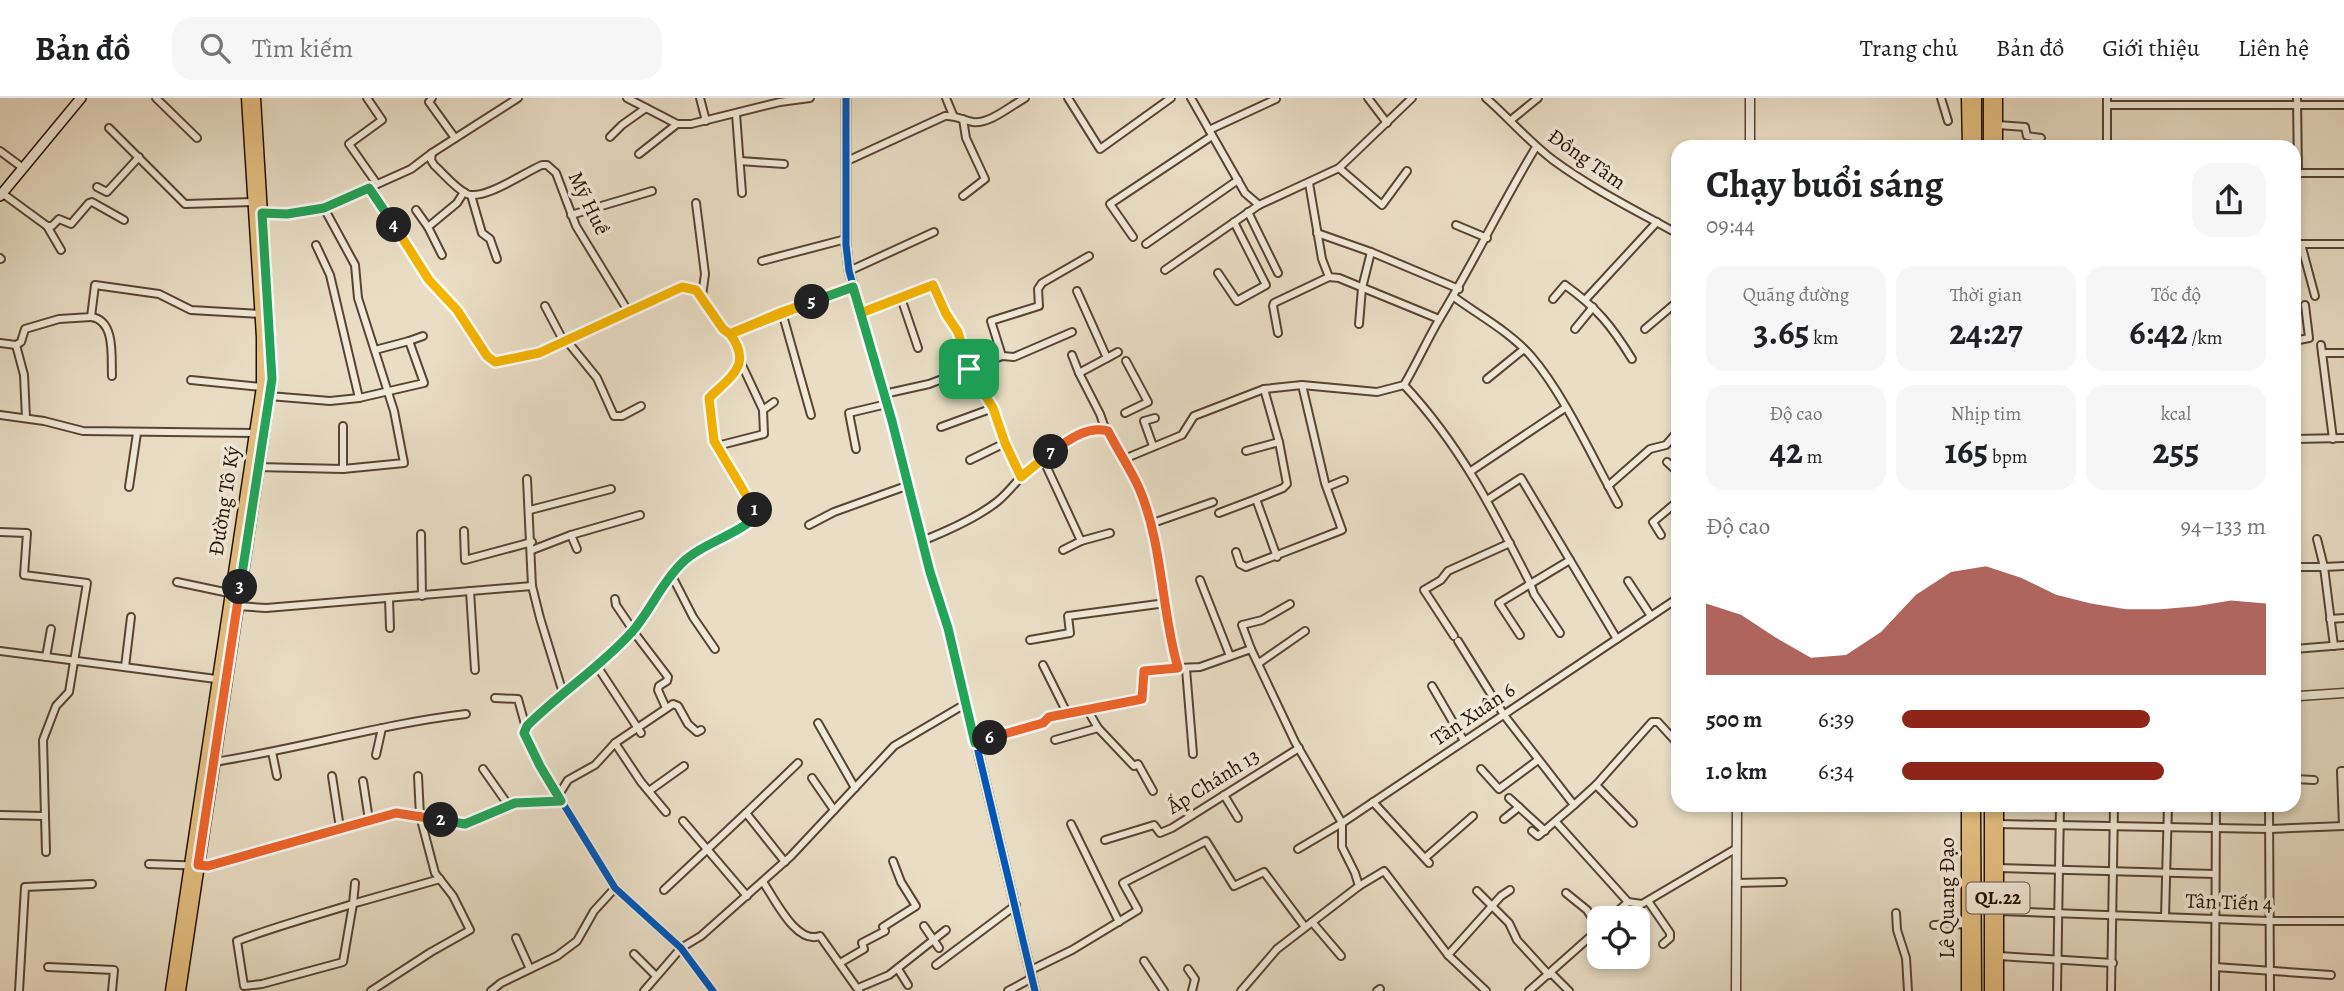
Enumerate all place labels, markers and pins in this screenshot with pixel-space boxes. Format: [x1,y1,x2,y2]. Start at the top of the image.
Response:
pin: 4 [376,208,412,242]
pin: 5 [794,284,830,320]
pin [939,339,999,399]
pin: 7 [1034,434,1068,470]
pin: 1 [738,492,772,528]
pin: 3 [222,570,258,604]
pin: 6 [972,720,1007,756]
pin: 2 [424,802,458,838]

